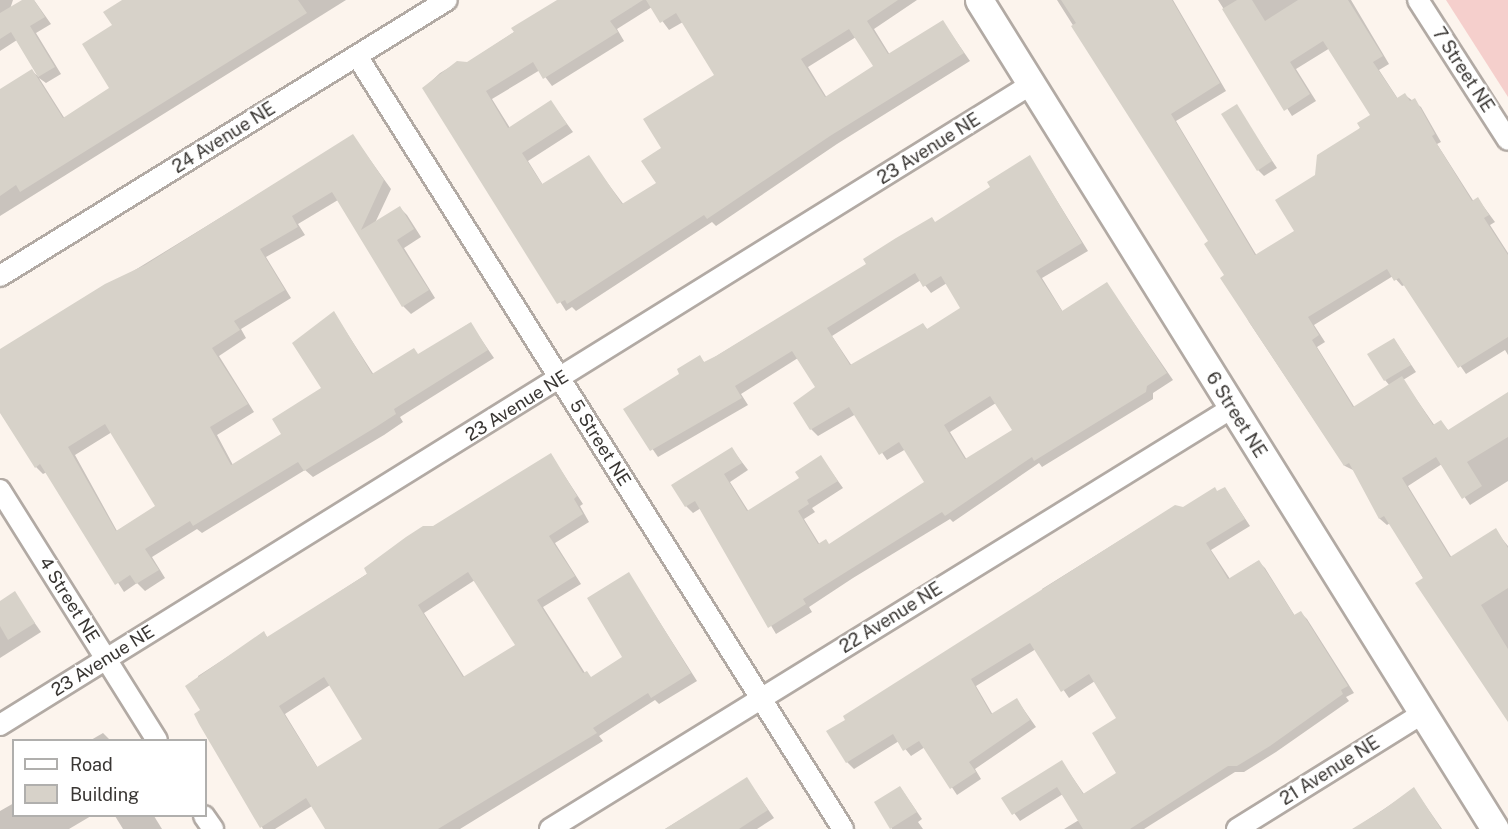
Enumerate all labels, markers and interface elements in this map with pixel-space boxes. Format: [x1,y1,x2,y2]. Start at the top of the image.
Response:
street label: 7 Street NE [1428,23,1498,117]
street label: 24 Avenue NE [169,98,279,178]
street label: 23 Avenue NE [874,109,984,189]
street label: 23 Avenue NE [462,366,572,446]
street label: 6 Street NE [1201,368,1271,462]
street label: 5 Street NE [565,396,635,490]
street label: 4 Street NE [34,553,104,647]
street label: 22 Avenue NE [836,578,946,658]
street label: 23 Avenue NE [48,621,158,701]
street label: 21 Avenue NE [1276,732,1384,810]
legend [12,739,207,817]
text: Road [70,754,113,775]
text: Building [70,784,139,805]

